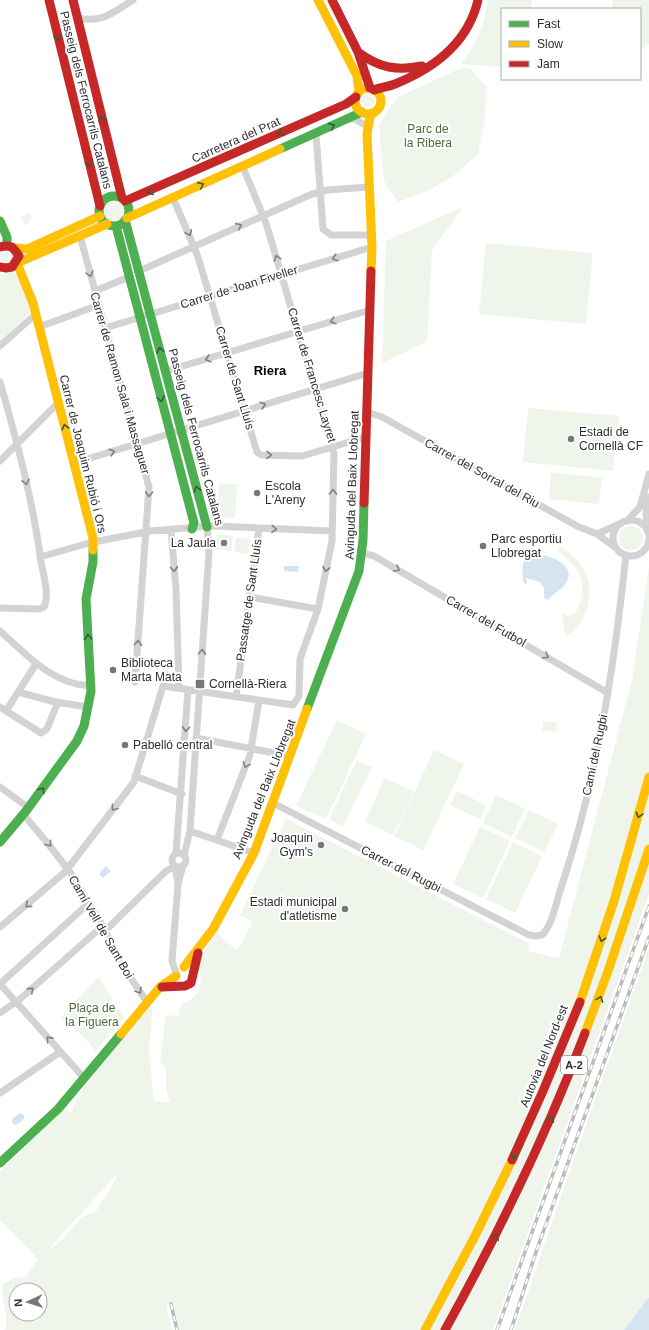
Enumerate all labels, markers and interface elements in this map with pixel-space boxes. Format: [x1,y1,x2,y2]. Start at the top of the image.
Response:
legend [501,8,641,80]
street label: Passeig dels Ferrocarrils Catalans [57,10,115,190]
text: Fast [537,17,561,31]
one-way arrow [53,34,62,41]
text: Slow [537,37,563,51]
text: Jam [537,57,560,71]
street label: Carretera del Prat [190,114,283,166]
one-way arrow [99,116,107,122]
park label: Parc de la Ribera [404,122,452,150]
one-way arrow [328,123,335,131]
one-way arrow [278,128,286,136]
one-way arrow [84,161,92,167]
one-way arrow [197,182,204,190]
one-way arrow [146,187,154,195]
one-way arrow [234,223,242,231]
one-way arrow [185,230,193,237]
one-way arrow [332,253,339,262]
one-way arrow [273,255,282,262]
street label: Carrer de Joan Fiveller [179,262,299,312]
one-way arrow [85,270,94,277]
street label: Carrer de Ramon Sala i Massaguer [87,290,153,476]
street label: Carrer de Francesc Layret [285,306,339,445]
one-way arrow [330,316,337,325]
street label: Carrer de Sant Lluís [213,325,257,431]
one-way arrow [156,347,165,354]
street label: Passeig dels Ferrocarrils Catalans [166,347,226,527]
one-way arrow [205,354,212,363]
district label: Riera [254,363,287,378]
street label: Carrer de Joaquim Rubió i Ors [57,373,109,535]
one-way arrow [156,395,165,402]
one-way arrow [259,402,266,410]
street label: Avinguda del Baix Llobregat [342,410,362,560]
one-way arrow [61,424,69,431]
place label: Estadi de Cornellà CF [579,425,643,453]
marker: Estadi de Cornellà CF [566,434,576,444]
street label: Carrer del Sorral del Riu [422,436,542,510]
one-way arrow [108,448,115,457]
one-way arrow [266,451,272,460]
one-way arrow [21,479,29,485]
place label: Escola L'Areny [265,479,305,507]
one-way arrow [193,486,202,493]
marker: Escola L'Areny [252,488,262,498]
one-way arrow [329,489,337,495]
one-way arrow [144,491,153,497]
one-way arrow [271,524,277,533]
place label: Parc esportiu Llobregat [491,532,562,560]
place label: La Jaula [171,536,216,550]
marker: La Jaula [219,538,229,548]
street label: Passatge de Sant Lluís [233,538,265,662]
marker: Parc esportiu Llobregat [478,541,488,551]
one-way arrow [170,565,179,572]
one-way arrow [393,565,400,572]
one-way arrow [322,566,330,572]
street label: Carrer del Futbol [444,592,528,650]
one-way arrow [84,634,92,640]
one-way arrow [133,640,142,646]
one-way arrow [198,649,207,655]
one-way arrow [541,652,549,659]
place label: Biblioteca Marta Mata [121,656,182,684]
marker: Biblioteca Marta Mata [108,665,118,675]
place label: Cornellà-Riera [209,677,287,691]
marker: Cornellà-Riera [194,678,206,690]
street label: Camí del Rugbi [580,713,610,797]
street label: Avinguda del Baix Llobregat [230,717,299,861]
one-way arrow [181,726,190,732]
place label: Pabelló central [133,738,212,752]
marker: Pabelló central [120,740,130,750]
one-way arrow [242,762,250,769]
one-way arrow [37,787,44,794]
one-way arrow [111,804,118,811]
one-way arrow [635,811,644,818]
place label: Joaquin Gym's [271,831,313,859]
one-way arrow [44,840,51,847]
marker: Joaquin Gym's [316,840,326,850]
street label: Carrer del Rugbi [359,843,443,895]
street label: Camí Vell de Sant Boi [66,873,136,981]
place label: Estadi municipal d'atletisme [250,895,337,923]
one-way arrow [25,900,32,907]
marker: Estadi municipal d'atletisme [340,904,350,914]
one-way arrow [598,935,607,942]
one-way arrow [134,986,141,993]
one-way arrow [26,987,34,994]
one-way arrow [595,996,603,1003]
park label: Plaça de la Figuera [65,1001,119,1029]
street label: Autovia del Nord-est [517,1002,571,1109]
one-way arrow [46,1036,53,1043]
road number: A-2 [561,1056,587,1074]
one-way arrow [546,1116,554,1123]
one-way arrow [511,1152,519,1159]
one-way arrow [491,1234,499,1241]
north arrow [8,1282,48,1322]
text: N [12,1298,24,1307]

